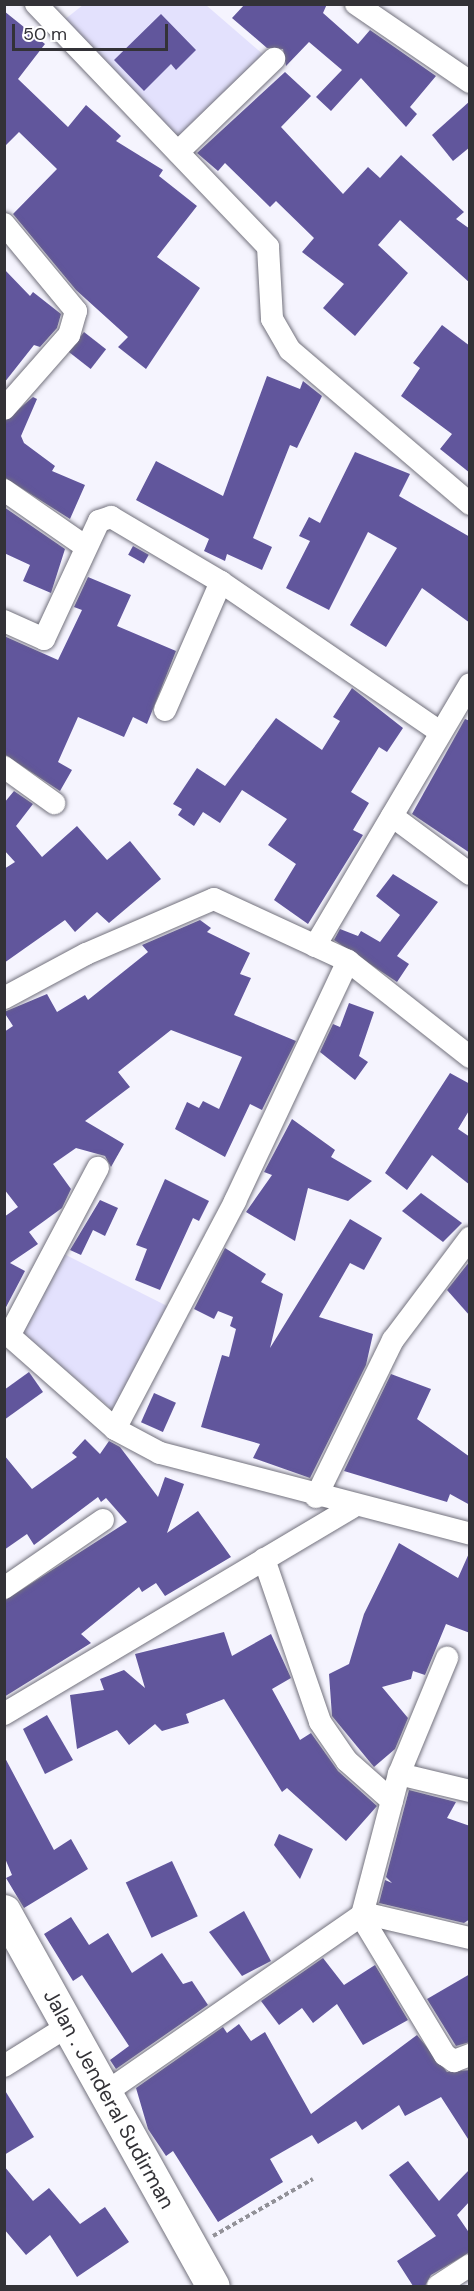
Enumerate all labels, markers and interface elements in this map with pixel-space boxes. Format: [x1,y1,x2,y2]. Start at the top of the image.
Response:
scale bar [15,12,171,50]
text: 50 m [23,22,67,46]
street label: Jalan . Jenderal Sudirman [38,1985,180,2213]

